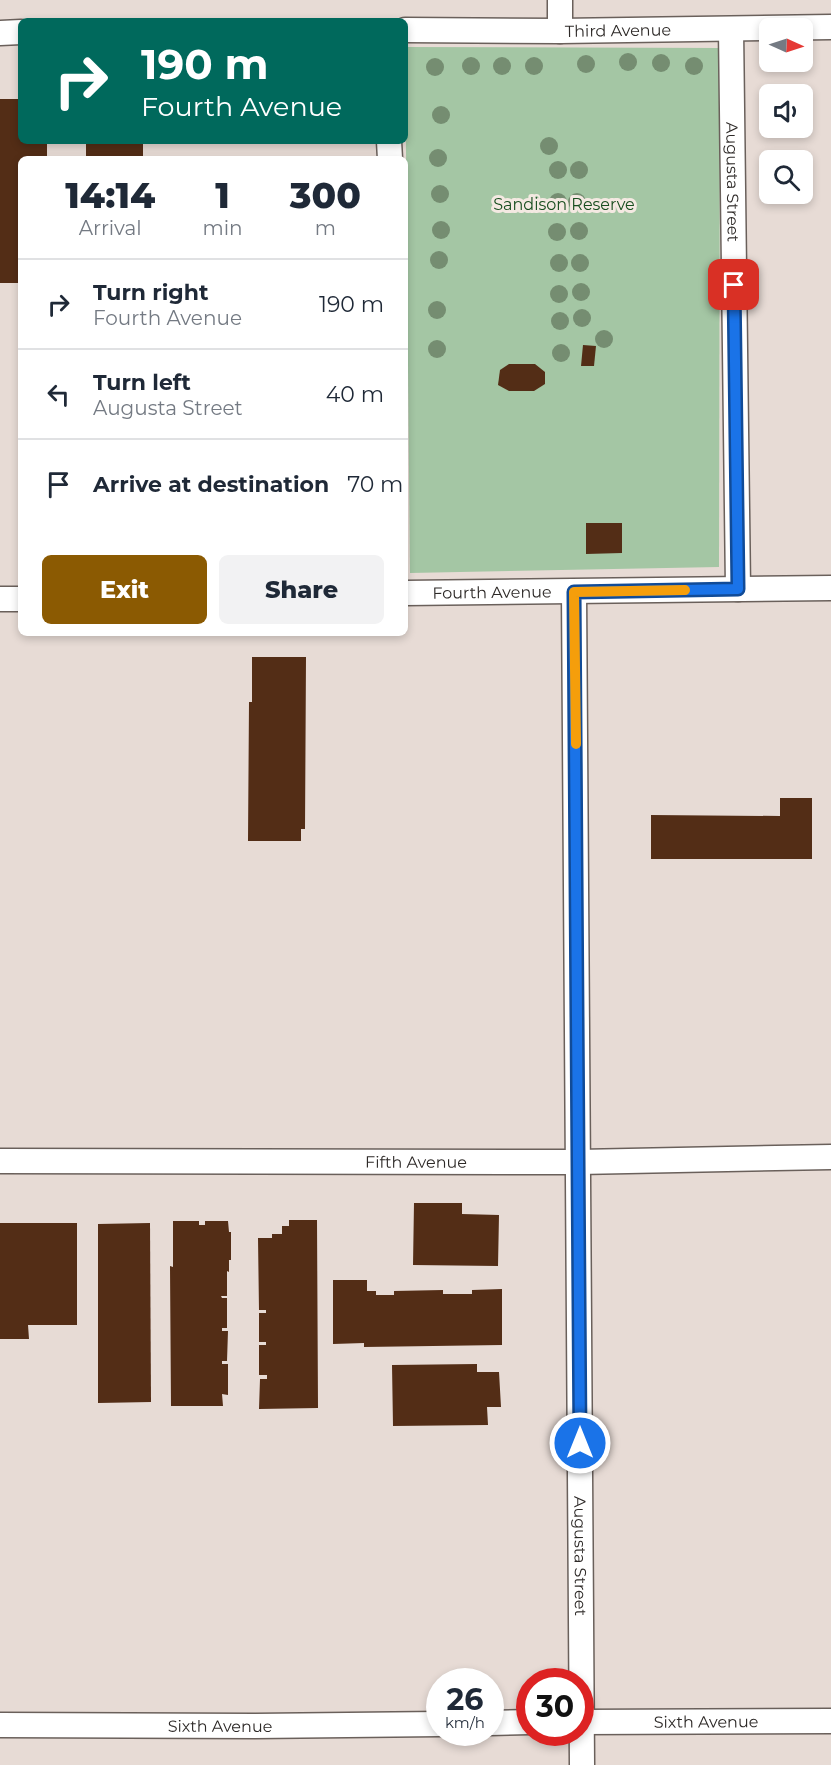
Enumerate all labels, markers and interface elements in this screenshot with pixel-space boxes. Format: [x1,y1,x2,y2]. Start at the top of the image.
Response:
north arrow [759,18,813,72]
map controls [759,18,813,204]
street label: Third Avenue [565,20,671,41]
text: 190 m [141,38,269,90]
icon: right [42,42,120,120]
button: sound [759,84,813,138]
text: Fourth Avenue [141,90,342,123]
street label: Augusta Street [722,122,743,243]
button: search [759,150,813,204]
text: 14:14 [65,173,155,217]
text: 1 [215,173,230,217]
text: 300 [290,173,361,217]
park label: Sandison Reserve [493,195,635,214]
text: Arrival [79,216,142,240]
text: min [202,216,243,240]
text: m [315,216,336,240]
pin [708,259,759,310]
icon: arrive [717,268,750,301]
text: Turn right [93,279,208,306]
icon: right [42,288,75,321]
text: 190 m [319,291,384,318]
text: Fourth Avenue [93,306,242,330]
text: Turn left [93,369,191,396]
icon: left [42,378,75,411]
text: 40 m [326,381,384,408]
text: Augusta Street [93,396,243,420]
icon: arrive [42,468,75,501]
text: Arrive at destination [93,471,329,498]
text: 70 m [347,471,403,498]
button: Exit [42,555,207,624]
button: Share [219,555,384,624]
street label: Fourth Avenue [432,582,552,603]
street label: Fifth Avenue [365,1153,467,1172]
position arrow [548,1411,612,1475]
street label: Augusta Street [570,1496,590,1616]
speed limit sign: 30 [516,1668,594,1746]
text: 26 [447,1681,483,1718]
street label: Sixth Avenue [654,1712,758,1732]
text: km/h [445,1713,485,1732]
street label: Sixth Avenue [168,1717,272,1736]

